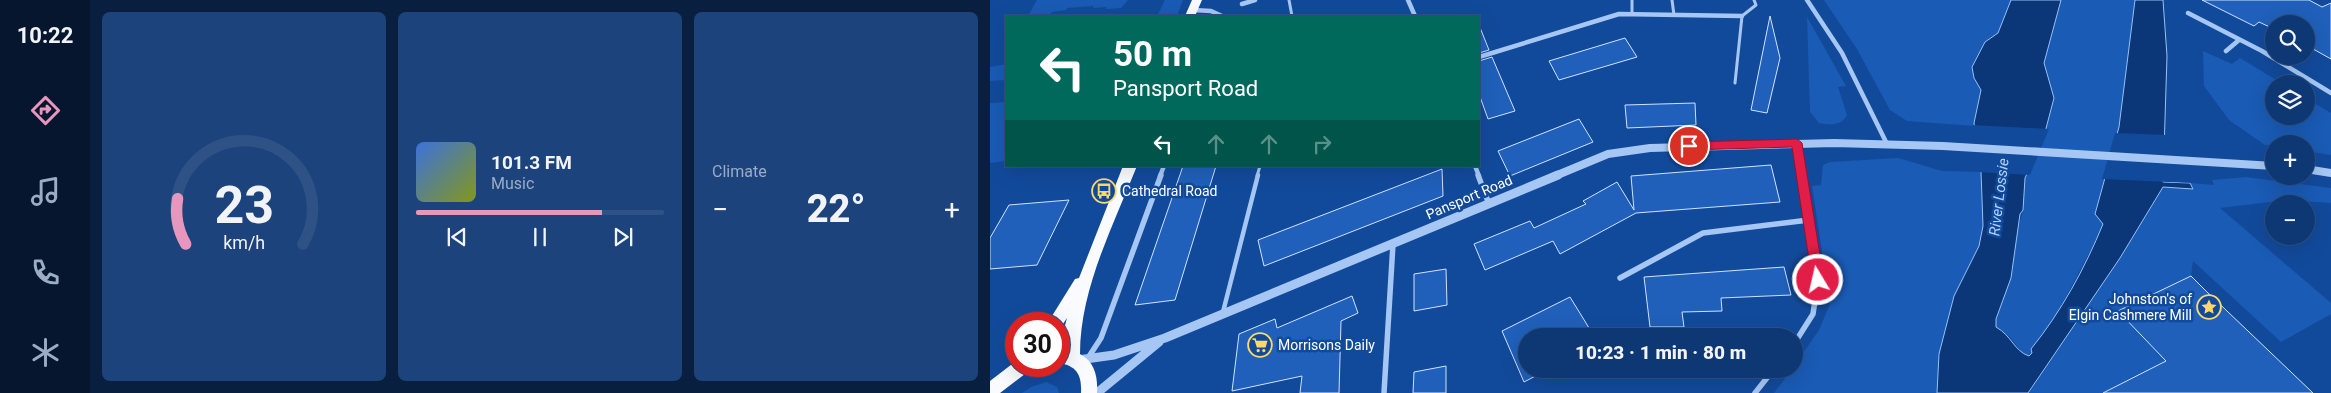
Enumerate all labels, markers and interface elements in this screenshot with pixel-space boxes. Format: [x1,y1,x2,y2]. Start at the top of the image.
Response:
map controls [2265,15,2315,245]
button: search [2265,15,2315,65]
text: 10:22 [17,23,73,48]
text: 50 m [1113,34,1192,75]
icon: left [1030,35,1095,100]
button: layers [2265,75,2315,125]
text: Pansport Road [1113,76,1258,101]
icon: directions [28,93,63,128]
pin [1668,125,1710,167]
icon: left [1149,130,1177,158]
icon: ahead [1202,130,1230,158]
icon: ahead [1255,130,1283,158]
icon: right [1308,130,1336,158]
icon: arrive [1675,132,1703,160]
button: + [2265,135,2315,185]
text: 101.3 FM [491,151,572,174]
water label: River Lossie [1985,157,2013,237]
text: Climate [712,162,767,181]
street label: Pansport Road [1423,172,1515,222]
icon: music [28,174,63,209]
text: Music [491,174,534,193]
text: 23 [214,175,274,236]
bus stop icon: Cathedral Road [1091,178,1117,204]
place label: Cathedral Road [1122,183,1217,199]
text: 22° [807,187,865,231]
text: − [712,193,728,226]
text: + [944,193,960,226]
button: − [2265,195,2315,245]
icon: previous [443,223,471,251]
icon: pause [526,223,554,251]
icon: next [609,223,637,251]
text: km/h [223,232,265,253]
position arrow [1791,253,1843,305]
icon: phone [28,255,63,290]
place label: Johnston's of Elgin Cashmere Mill [2069,291,2192,323]
place icon: Johnston's of Elgin Cashmere Mill [2196,294,2222,320]
speed limit sign: 30 [1005,312,1070,377]
supermarket icon: Morrisons Daily [1247,332,1273,358]
icon: climate [28,335,63,370]
place label: Morrisons Daily [1278,337,1375,353]
text: 10:23 · 1 min · 80 m [1575,341,1746,364]

